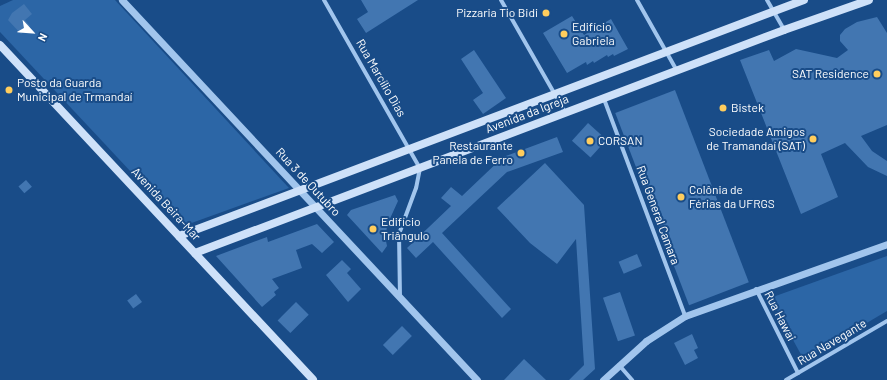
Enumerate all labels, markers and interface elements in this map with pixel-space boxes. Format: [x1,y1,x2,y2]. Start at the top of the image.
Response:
place label: Pizzaria Tio Bidi [456,6,538,20]
marker: Pizzaria Tio Bidi [541,8,551,18]
north arrow [12,12,52,52]
place label: Edifício Gabriela [572,20,615,48]
marker: Edifício Gabriela [559,29,569,39]
text: N [36,31,51,44]
street label: Rua Marcílio Dias [353,37,409,119]
place label: SAT Residence [792,67,869,81]
marker: SAT Residence [872,69,882,79]
place label: Posto da Guarda Municipal de Trmandaí [17,76,132,104]
marker: Posto da Guarda Municipal de Trmandaí [4,85,14,95]
street label: Avenida da Igreja [483,92,571,136]
place label: Bistek [731,101,764,115]
marker: Bistek [718,103,728,113]
place label: Sociedade Amigos de Tramandaí (SAT) [706,125,805,153]
place label: CORSAN [598,134,642,148]
marker: Sociedade Amigos de Tramandaí (SAT) [808,134,818,144]
marker: CORSAN [585,136,595,146]
place label: Restaurante Panela de Ferro [432,139,513,167]
street label: Rua 3 de Outubro [273,145,343,219]
marker: Restaurante Panela de Ferro [516,148,526,158]
street label: Avenida Beira-Mar [128,164,204,244]
street label: Rua General Camara [633,164,683,266]
place label: Colônia de Férias da UFRGS [689,183,775,211]
marker: Colônia de Férias da UFRGS [676,192,686,202]
place label: Edifício Triângulo [381,215,429,243]
marker: Edifício Triângulo [368,224,378,234]
street label: Rua Hawai [761,289,799,343]
street label: Rua Navegante [795,316,869,368]

